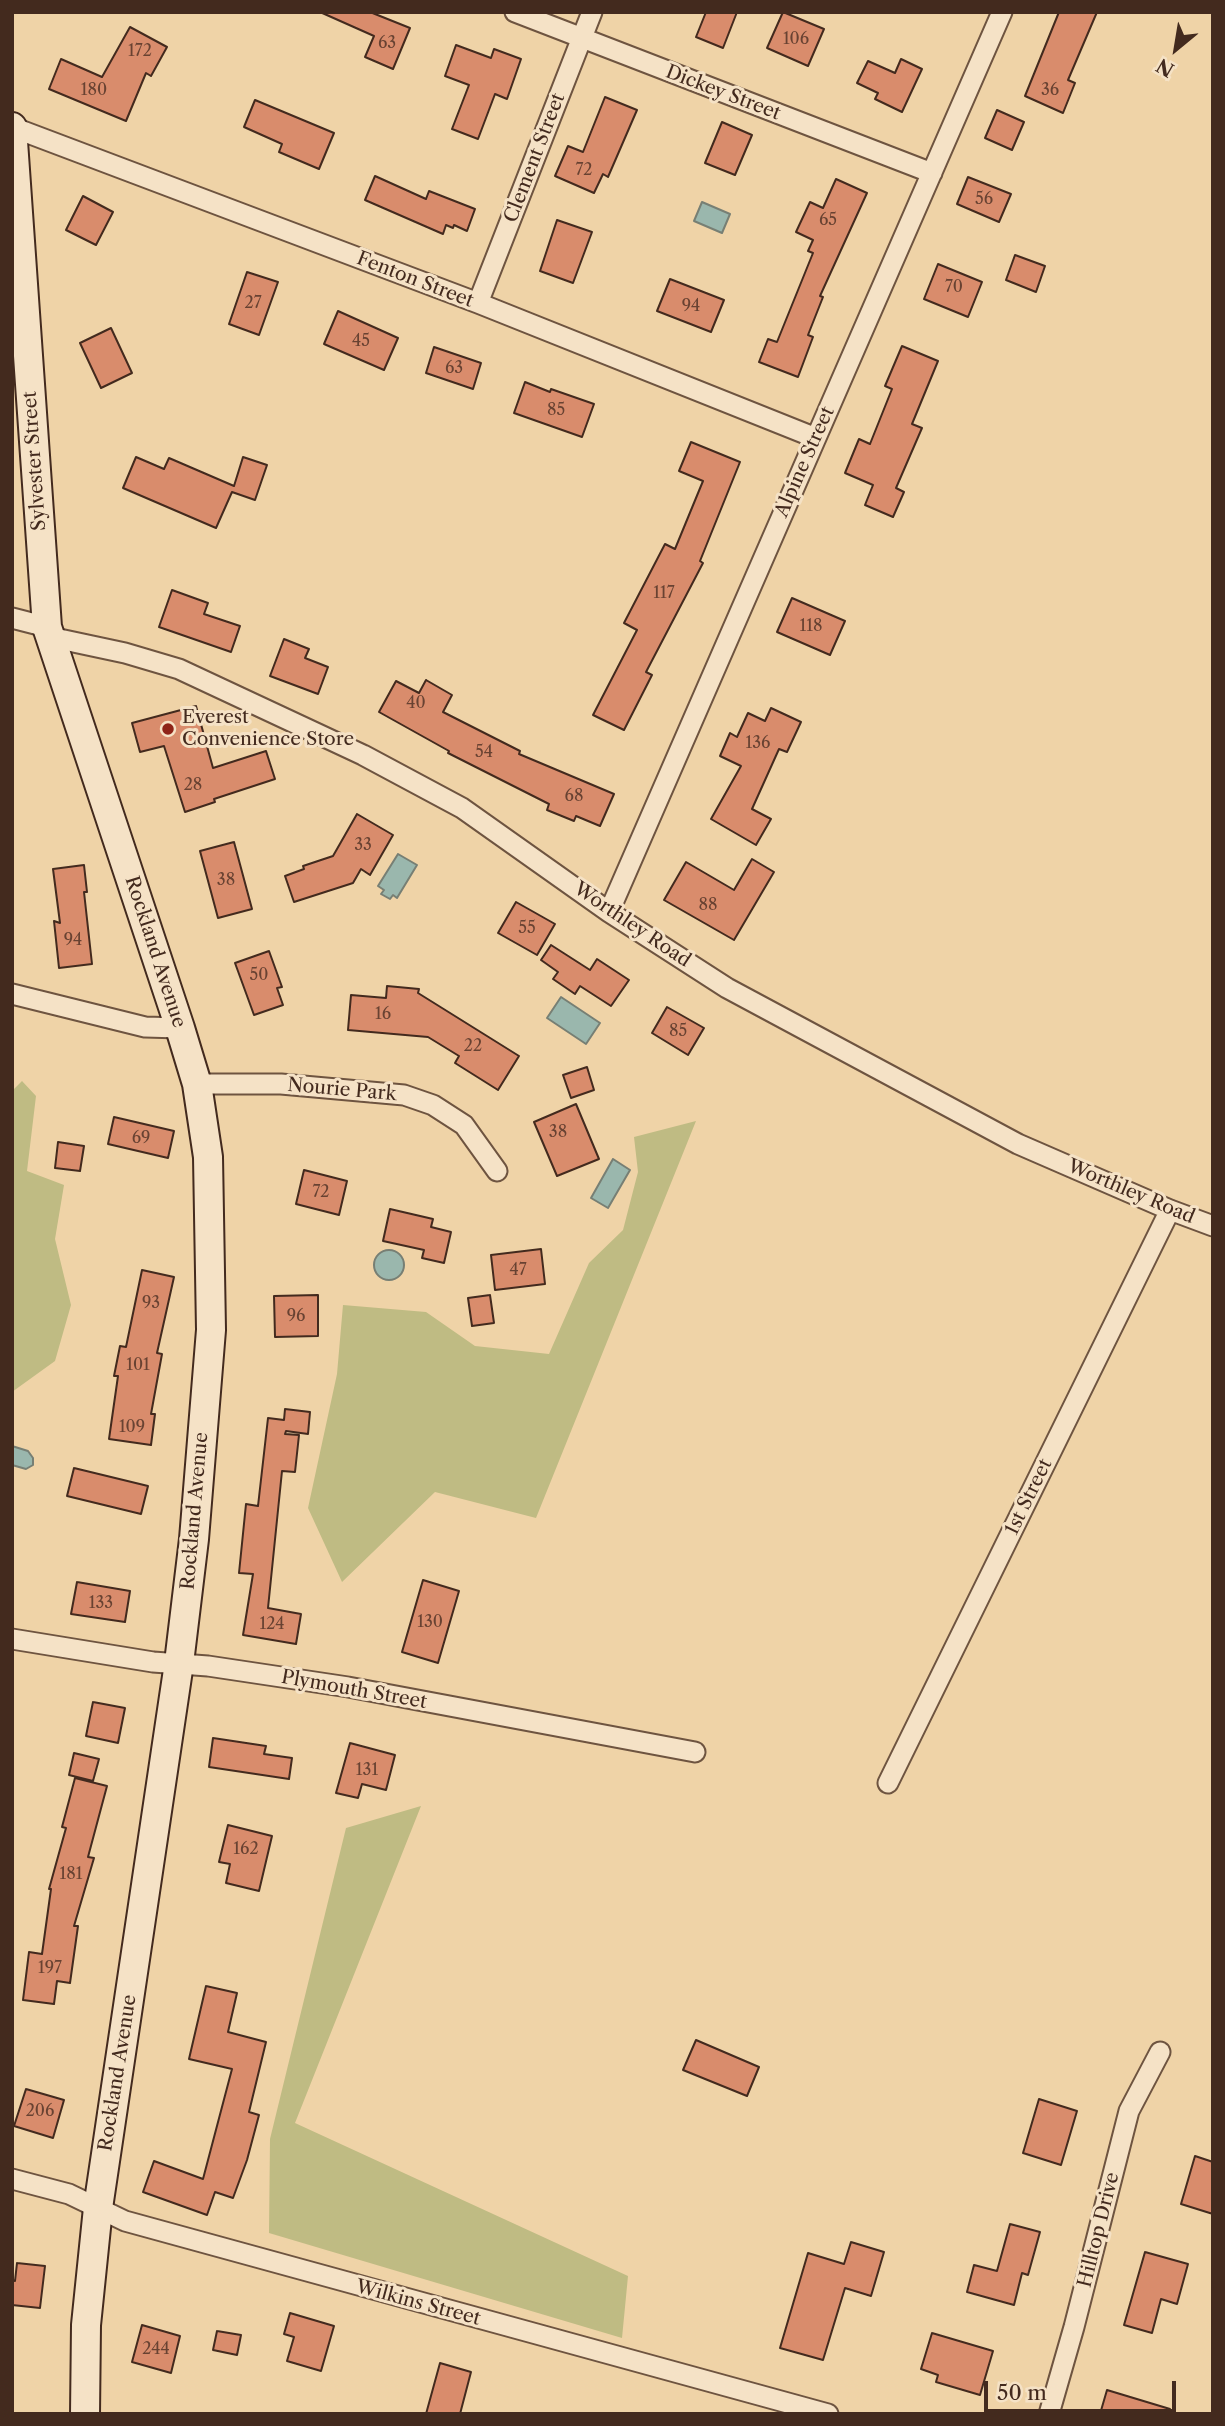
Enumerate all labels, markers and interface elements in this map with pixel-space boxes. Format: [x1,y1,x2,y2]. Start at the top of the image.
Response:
north arrow [1141,14,1211,84]
house number: 106 [783,29,809,49]
house number: 63 [378,33,396,53]
house number: 172 [128,41,152,61]
text: N [1152,54,1178,82]
street label: Dickey Street [662,61,784,125]
house number: 180 [81,80,107,100]
house number: 36 [1041,80,1059,100]
street label: Clement Street [500,90,570,226]
house number: 72 [575,160,593,180]
house number: 56 [975,189,993,209]
house number: 65 [819,210,837,230]
street label: Fenton Street [353,247,477,313]
house number: 70 [945,277,963,297]
house number: 27 [244,293,262,313]
house number: 94 [682,296,700,316]
house number: 45 [352,331,370,351]
house number: 63 [445,358,463,378]
street label: Sylvester Street [19,390,51,532]
house number: 85 [547,400,565,420]
street label: Alpine Street [770,403,840,521]
house number: 117 [653,583,675,603]
house number: 118 [800,616,822,636]
house number: 40 [406,693,426,713]
place label: Everest Convenience Store [182,707,354,751]
marker: Everest Convenience Store [160,721,176,737]
house number: 136 [746,733,770,753]
house number: 54 [475,742,493,762]
house number: 28 [184,775,202,795]
house number: 68 [565,786,583,806]
house number: 33 [354,835,372,855]
house number: 38 [217,870,235,890]
street label: Rockland Avenue [120,873,190,1031]
street label: Worthley Road [569,878,695,972]
house number: 88 [699,895,717,915]
house number: 55 [518,918,536,938]
house number: 94 [64,930,82,950]
house number: 50 [250,965,268,985]
house number: 16 [375,1004,391,1024]
house number: 85 [669,1021,687,1041]
house number: 22 [464,1036,482,1056]
street label: Nourie Park [287,1074,397,1106]
house number: 38 [549,1122,567,1142]
house number: 69 [132,1128,150,1148]
street label: Worthley Road [1064,1155,1198,1229]
house number: 72 [312,1182,330,1202]
house number: 47 [509,1260,527,1280]
house number: 93 [142,1293,160,1313]
house number: 96 [287,1306,305,1326]
house number: 101 [126,1355,150,1375]
house number: 109 [119,1417,145,1437]
street label: Rockland Avenue [177,1431,213,1591]
street label: 1st Street [1001,1455,1057,1539]
house number: 133 [89,1593,113,1613]
house number: 130 [417,1612,443,1632]
house number: 124 [259,1614,285,1634]
street label: Plymouth Street [280,1666,428,1714]
house number: 131 [356,1760,378,1780]
house number: 162 [233,1839,259,1859]
house number: 181 [60,1864,82,1884]
house number: 197 [38,1958,62,1978]
street label: Rockland Avenue [94,1993,142,2153]
house number: 206 [26,2101,54,2121]
street label: Hilltop Drive [1074,2170,1124,2290]
street label: Wilkins Street [353,2275,483,2331]
house number: 244 [142,2339,170,2359]
scale bar [987,2366,1180,2410]
text: 50 m [997,2380,1047,2405]

